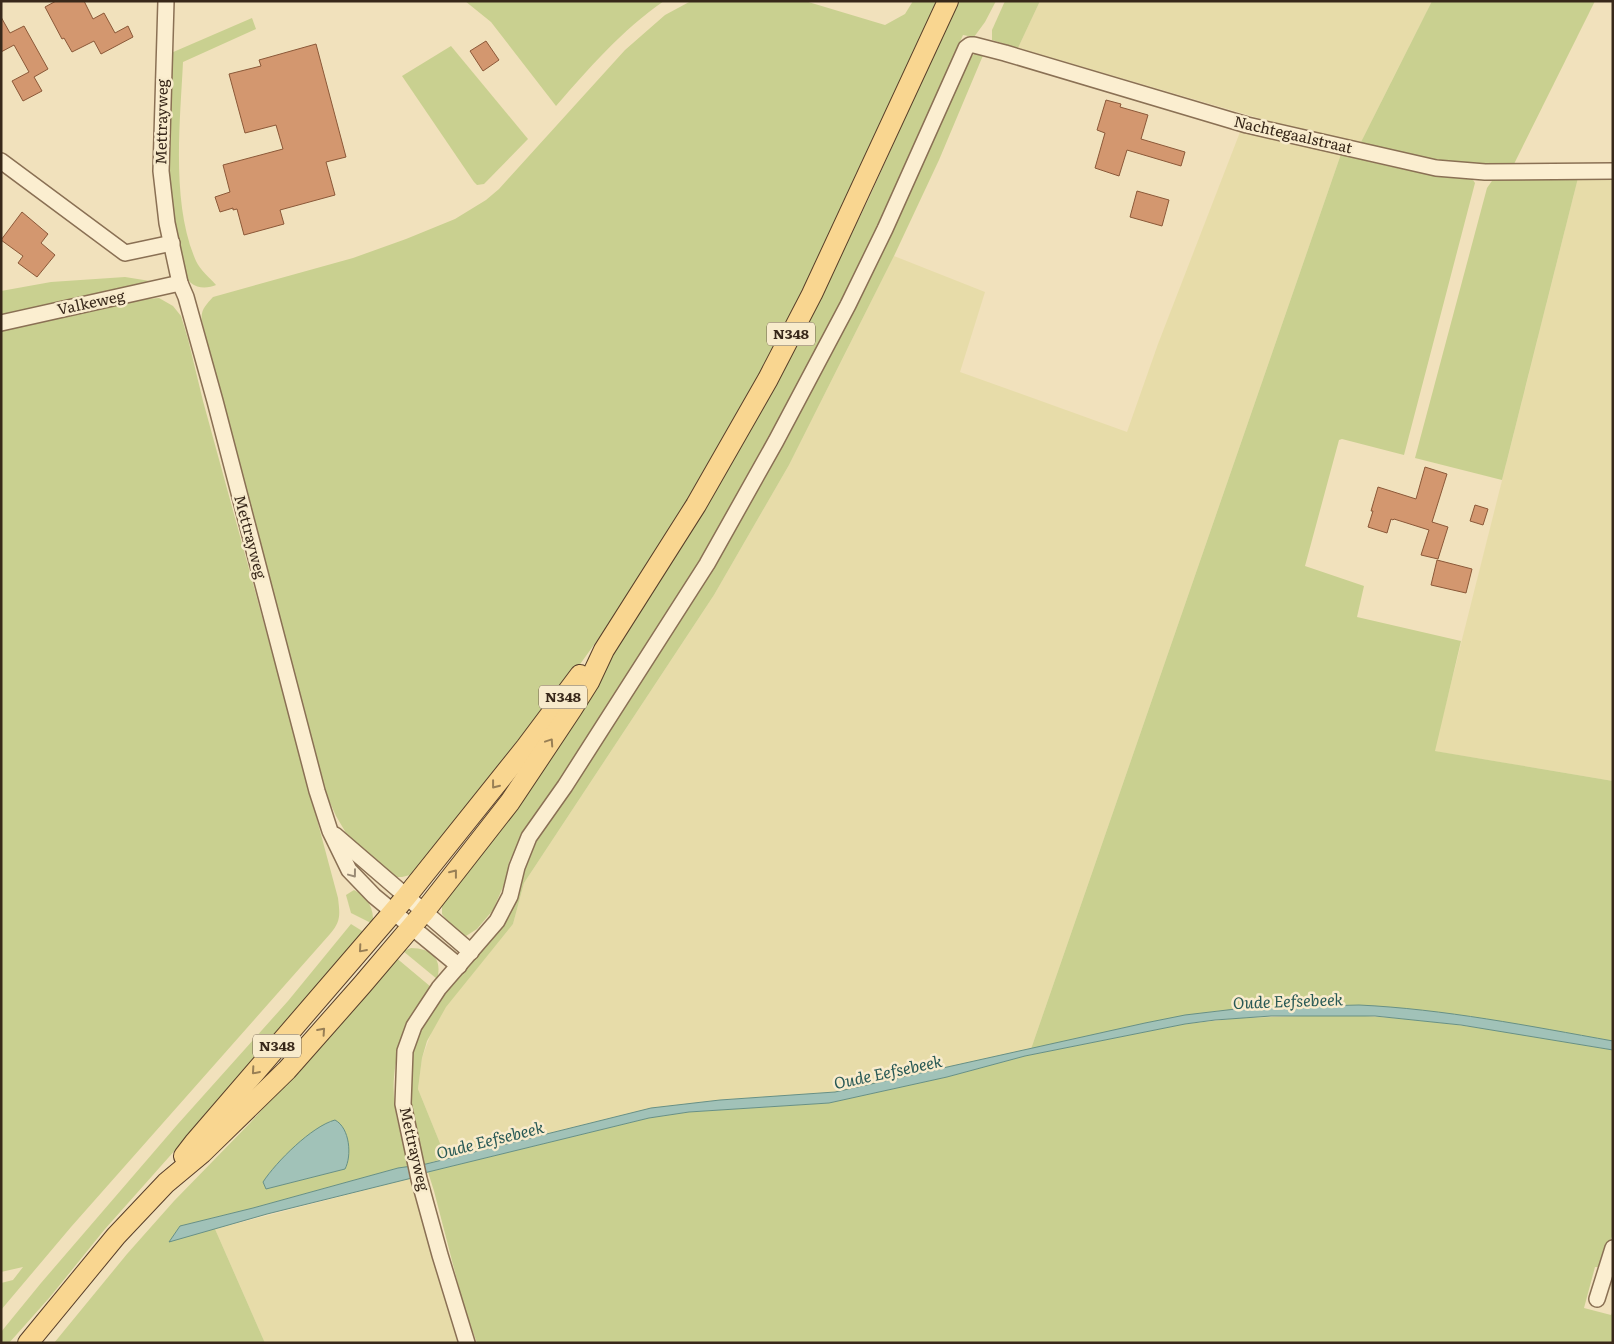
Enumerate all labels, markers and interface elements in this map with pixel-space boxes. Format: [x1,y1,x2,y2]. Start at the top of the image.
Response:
street label: Mettrayweg [148,78,173,165]
street label: Nachtegaalstraat [1232,109,1355,158]
street label: Valkeweg [55,283,127,320]
road number: N348 [767,322,815,346]
street label: Mettrayweg [229,492,274,582]
road number: N348 [539,686,587,709]
one-way arrow [544,739,553,748]
one-way arrow [493,779,501,788]
one-way arrow [347,868,355,877]
one-way arrow [448,870,456,879]
one-way arrow [359,944,368,953]
water label: Oude Eefsebeek [1232,986,1344,1014]
one-way arrow [316,1027,325,1036]
road number: N348 [253,1034,301,1058]
water label: Oude Eefsebeek [831,1048,944,1094]
one-way arrow [252,1066,261,1075]
street label: Mettrayweg [395,1104,436,1194]
water label: Oude Eefsebeek [433,1114,546,1164]

